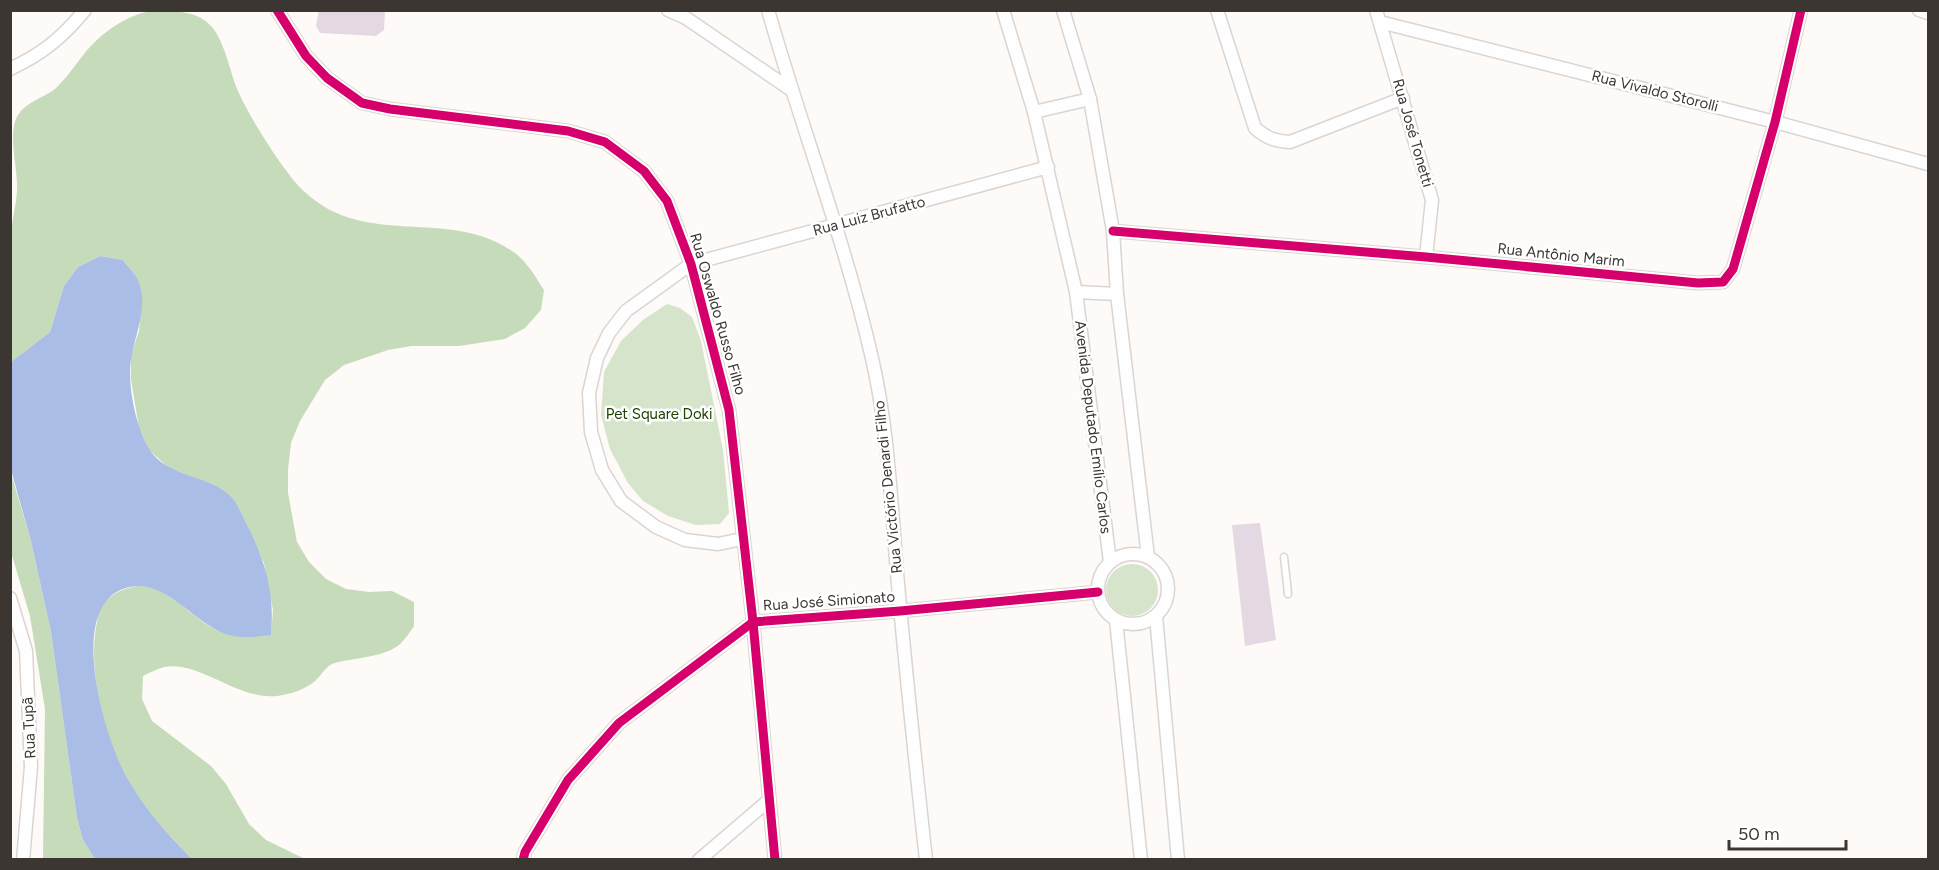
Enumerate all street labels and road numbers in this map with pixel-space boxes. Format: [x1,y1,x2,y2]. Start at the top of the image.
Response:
street label: Rua Vivaldo Storolli [1590,67,1720,115]
street label: Rua José Tonetti [1389,77,1437,189]
street label: Rua Luiz Brufatto [811,192,927,240]
street label: Rua Oswaldo Russo Filho [686,231,750,397]
street label: Rua Antônio Marim [1496,239,1626,271]
street label: Avenida Deputado Emílio Carlos [1071,319,1115,535]
street label: Rua Victório Denardi Filho [870,399,906,574]
street label: Rua José Simionato [762,587,896,615]
street label: Rua Tupã [18,697,40,759]

